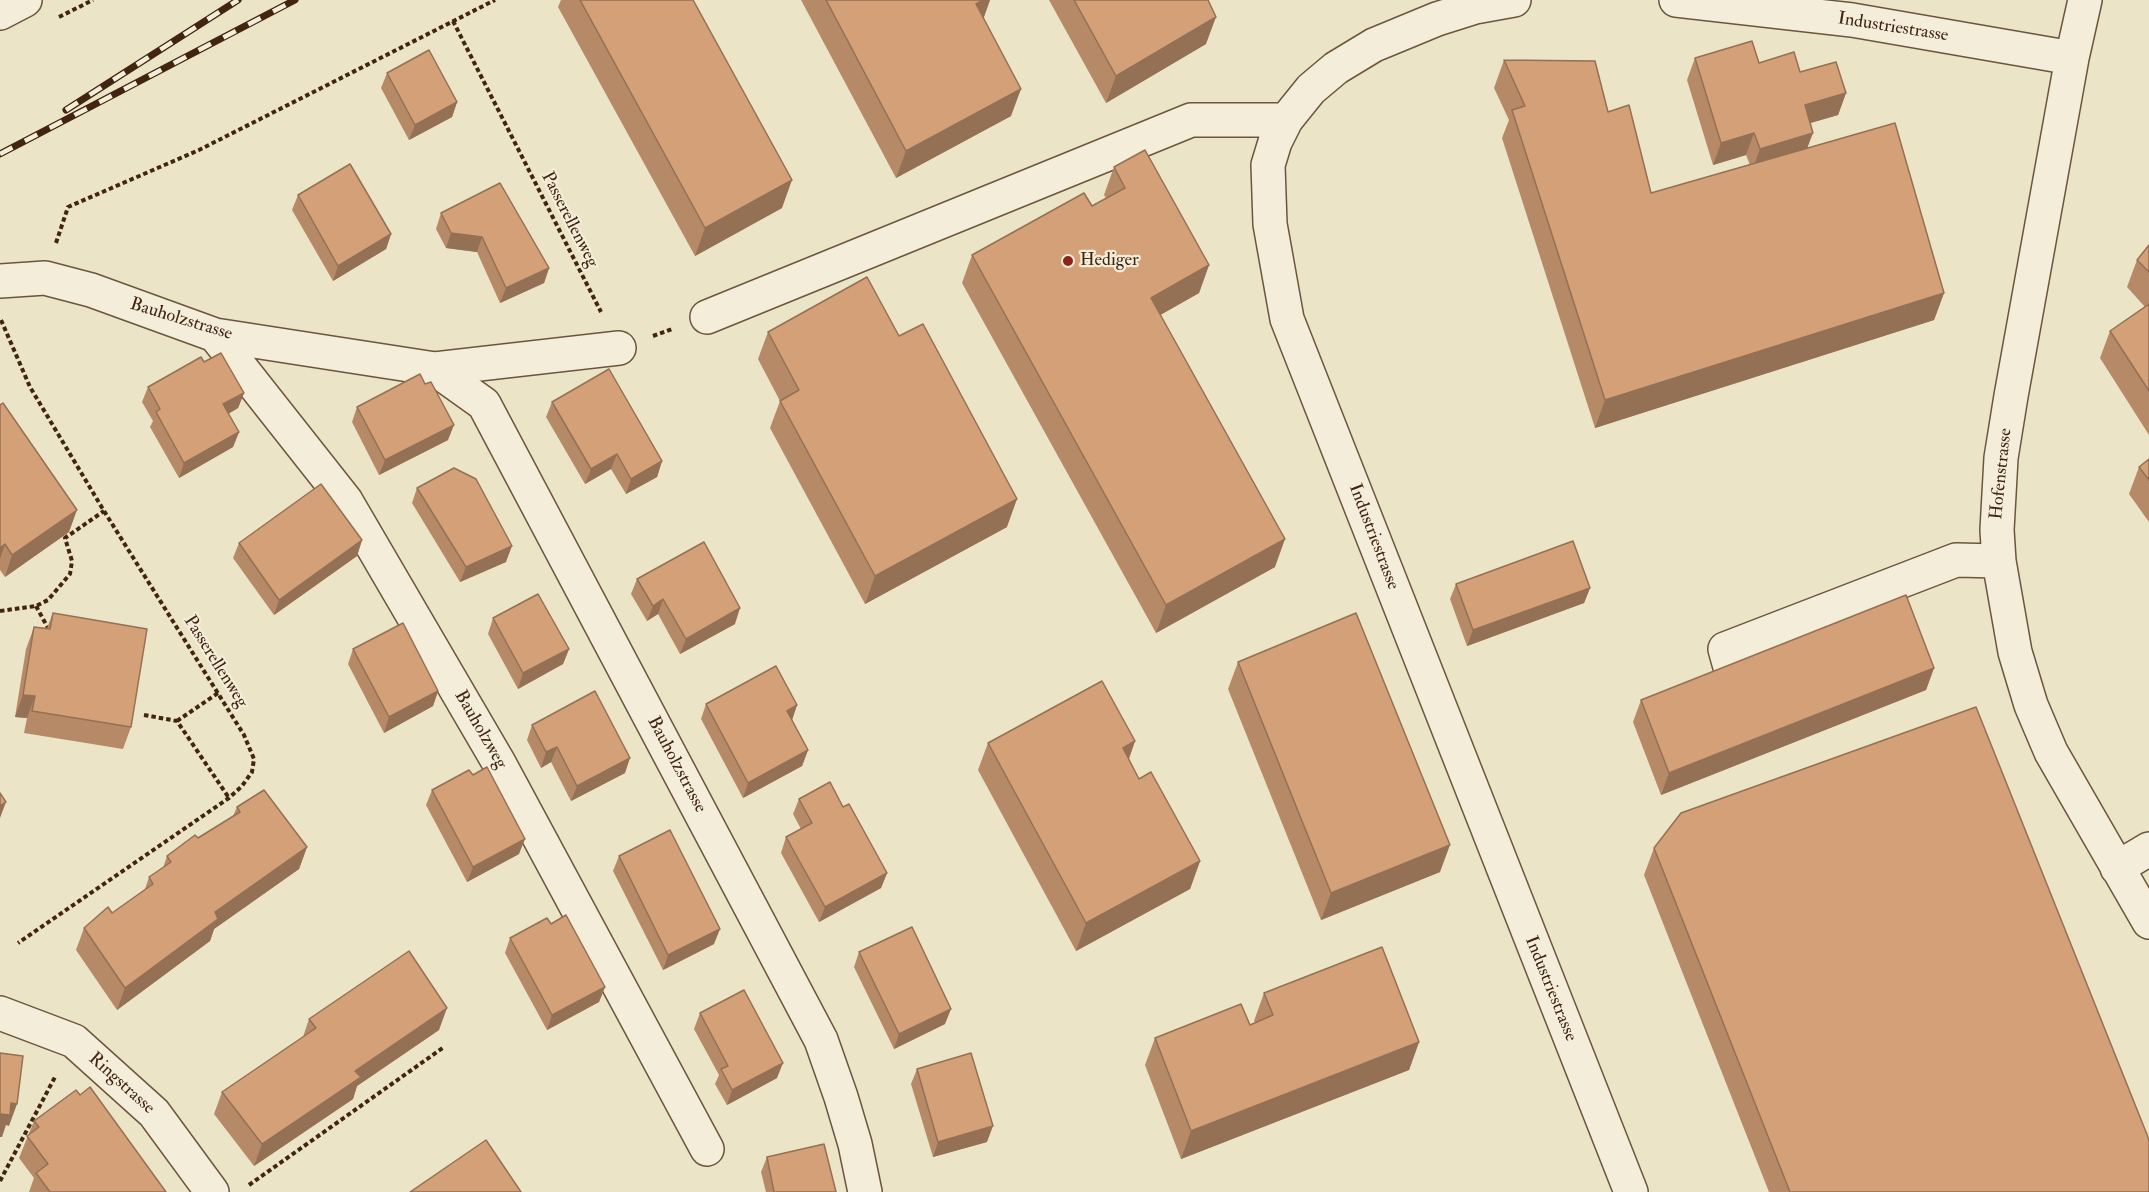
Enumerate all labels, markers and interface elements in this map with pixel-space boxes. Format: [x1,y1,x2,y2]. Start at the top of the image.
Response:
street label: Industriestrasse [1836,9,1950,47]
street label: Passerellenweg [536,168,602,272]
place label: Hediger [1080,250,1139,272]
marker: Hediger [1061,254,1075,268]
street label: Bauholzstrasse [127,294,235,346]
street label: Hofenstrasse [1986,427,2018,521]
street label: Industriestrasse [1343,481,1403,593]
street label: Passerellenweg [178,612,252,712]
street label: Bauholzweg [449,687,511,773]
street label: Bauholzstrasse [642,713,710,817]
street label: Industriestrasse [1519,933,1581,1045]
street label: Ringstrasse [83,1049,159,1119]

